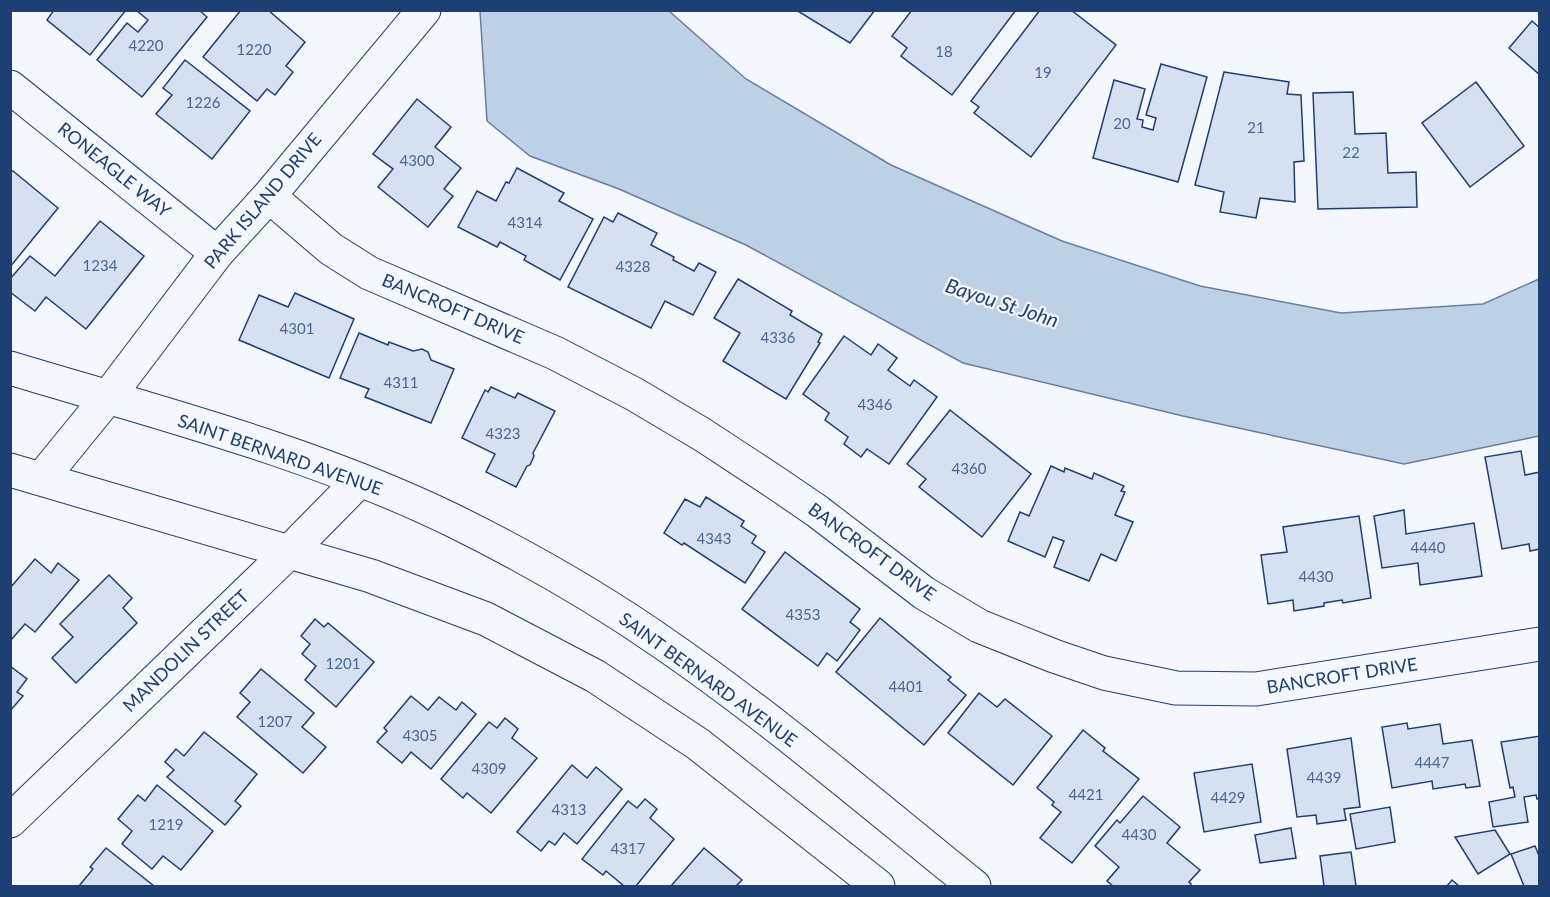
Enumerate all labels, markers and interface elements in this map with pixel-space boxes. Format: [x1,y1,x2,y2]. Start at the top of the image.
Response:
house number: 4220 [129,36,164,54]
house number: 1220 [237,40,272,58]
house number: 18 [935,42,953,60]
house number: 19 [1034,63,1052,81]
house number: 1226 [186,93,221,111]
house number: 20 [1113,114,1131,132]
street label: RONEAGLE WAY [54,117,176,222]
house number: 21 [1247,118,1265,136]
street label: PARK ISLAND DRIVE [199,128,326,273]
house number: 22 [1342,143,1360,161]
house number: 4300 [400,151,435,169]
house number: 4314 [508,213,543,231]
house number: 1234 [83,256,118,274]
house number: 4328 [616,257,650,275]
street label: BANCROFT DRIVE [379,268,528,348]
water label: Bayou St John [943,272,1062,332]
house number: 4301 [280,319,314,337]
house number: 4336 [761,328,796,346]
house number: 4311 [384,373,418,391]
house number: 4346 [858,395,893,413]
street label: SAINT BERNARD AVENUE [175,409,385,499]
house number: 4323 [486,424,520,442]
house number: 4360 [952,459,987,477]
street label: BANCROFT DRIVE [804,497,941,605]
house number: 4343 [697,529,731,547]
house number: 4440 [1411,538,1446,556]
house number: 4430 [1299,567,1334,585]
street label: MANDOLIN STREET [118,584,253,716]
house number: 4353 [786,605,820,623]
street label: SAINT BERNARD AVENUE [615,607,802,751]
street label: BANCROFT DRIVE [1265,652,1419,698]
house number: 1201 [326,654,360,672]
house number: 4401 [889,677,923,695]
house number: 1207 [258,712,293,730]
house number: 4305 [403,726,437,744]
house number: 4447 [1415,753,1450,771]
house number: 4309 [472,759,506,777]
house number: 4439 [1307,768,1341,786]
house number: 4421 [1069,785,1103,803]
house number: 4429 [1211,788,1245,806]
house number: 4313 [552,800,586,818]
house number: 1219 [149,815,183,833]
house number: 4430 [1122,825,1157,843]
house number: 4317 [611,839,646,857]

